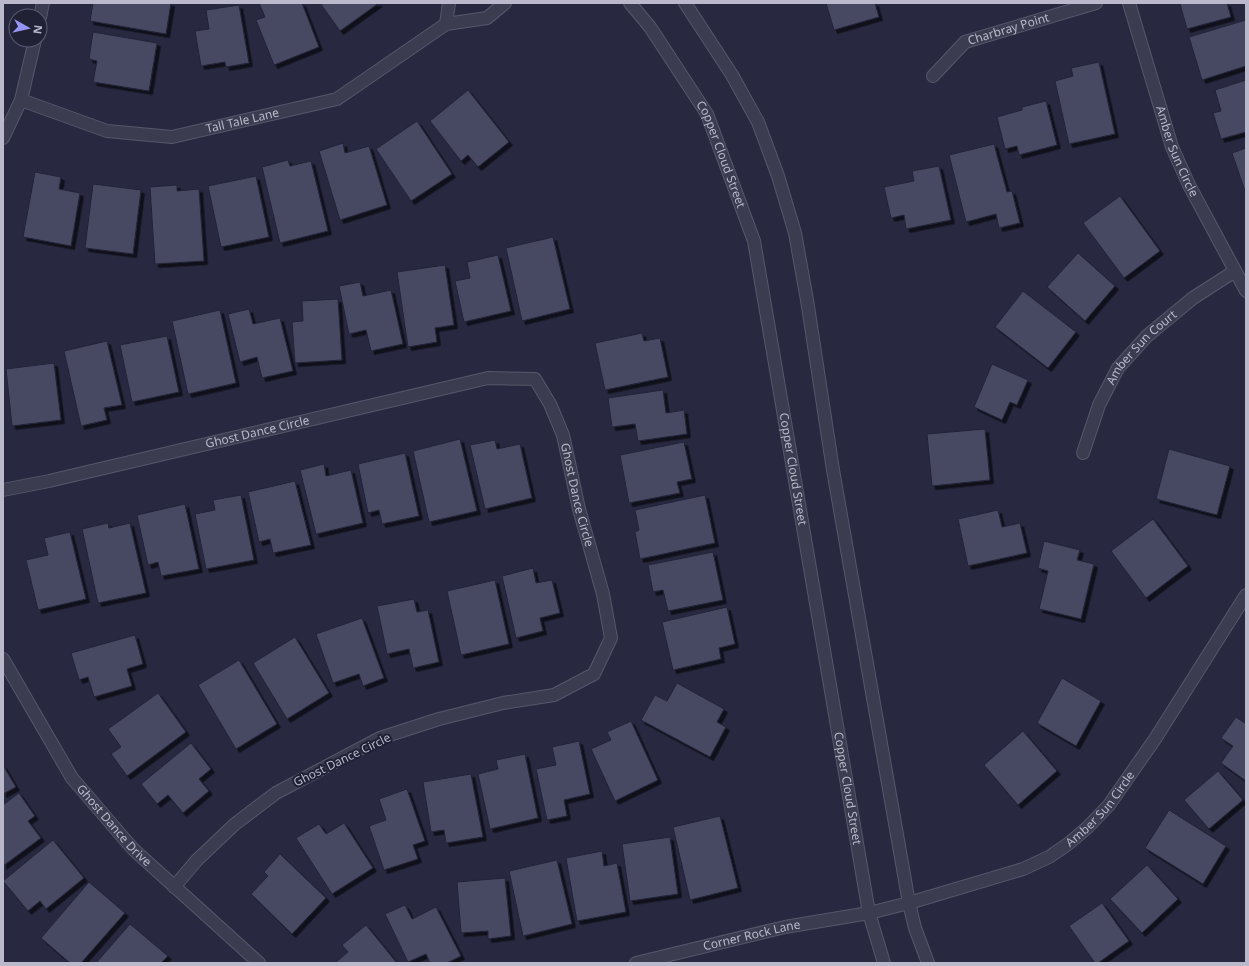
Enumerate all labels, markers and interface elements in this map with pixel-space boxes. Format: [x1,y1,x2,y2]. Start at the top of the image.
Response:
north arrow [8,8,48,48]
street label: Charbray Point [965,8,1052,49]
text: N [30,24,46,35]
street label: Copper Cloud Street [693,97,750,211]
street label: Tall Tale Lane [204,104,281,137]
street label: Amber Sun Circle [1152,104,1203,200]
street label: Amber Sun Court [1102,306,1181,388]
street label: Ghost Dance Circle [204,411,311,452]
street label: Copper Cloud Street [776,411,812,527]
street label: Ghost Dance Circle [557,441,598,549]
street label: Ghost Dance Circle [290,729,393,790]
street label: Copper Cloud Street [830,731,866,847]
street label: Amber Sun Circle [1062,767,1138,851]
street label: Ghost Dance Drive [73,780,156,870]
street label: Corner Rock Lane [701,916,802,955]

